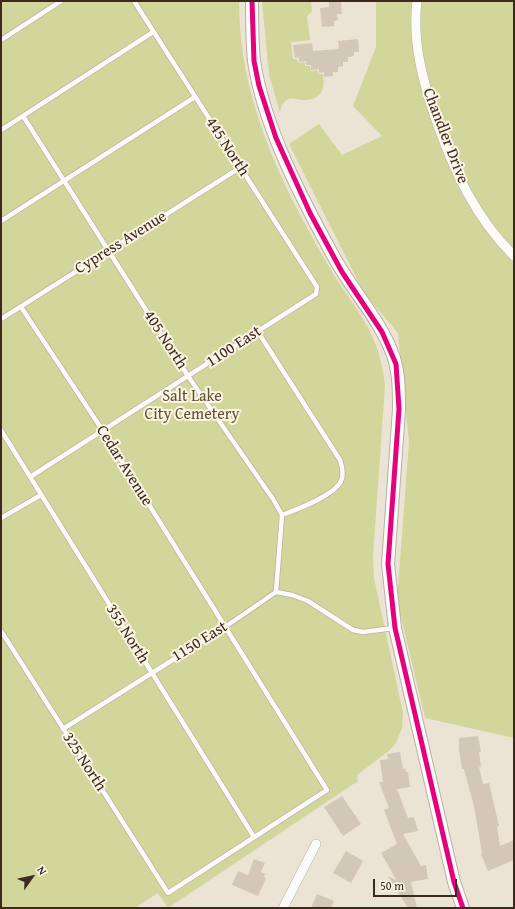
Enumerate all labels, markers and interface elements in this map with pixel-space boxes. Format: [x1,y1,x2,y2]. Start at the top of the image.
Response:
street label: Chandler Drive [418,86,472,186]
street label: 445 North [201,114,253,180]
street label: Cypress Avenue [72,207,170,279]
street label: 405 North [139,307,191,373]
street label: 1100 East [203,322,265,372]
park label: Salt Lake City Cemetery [145,387,239,425]
street label: Cedar Avenue [92,422,156,510]
street label: 355 North [101,601,153,667]
street label: 1150 East [169,617,231,667]
street label: 325 North [58,729,110,795]
north arrow [12,857,52,897]
text: N [33,863,51,878]
scale bar [375,871,459,897]
text: 50 m [380,877,404,894]

